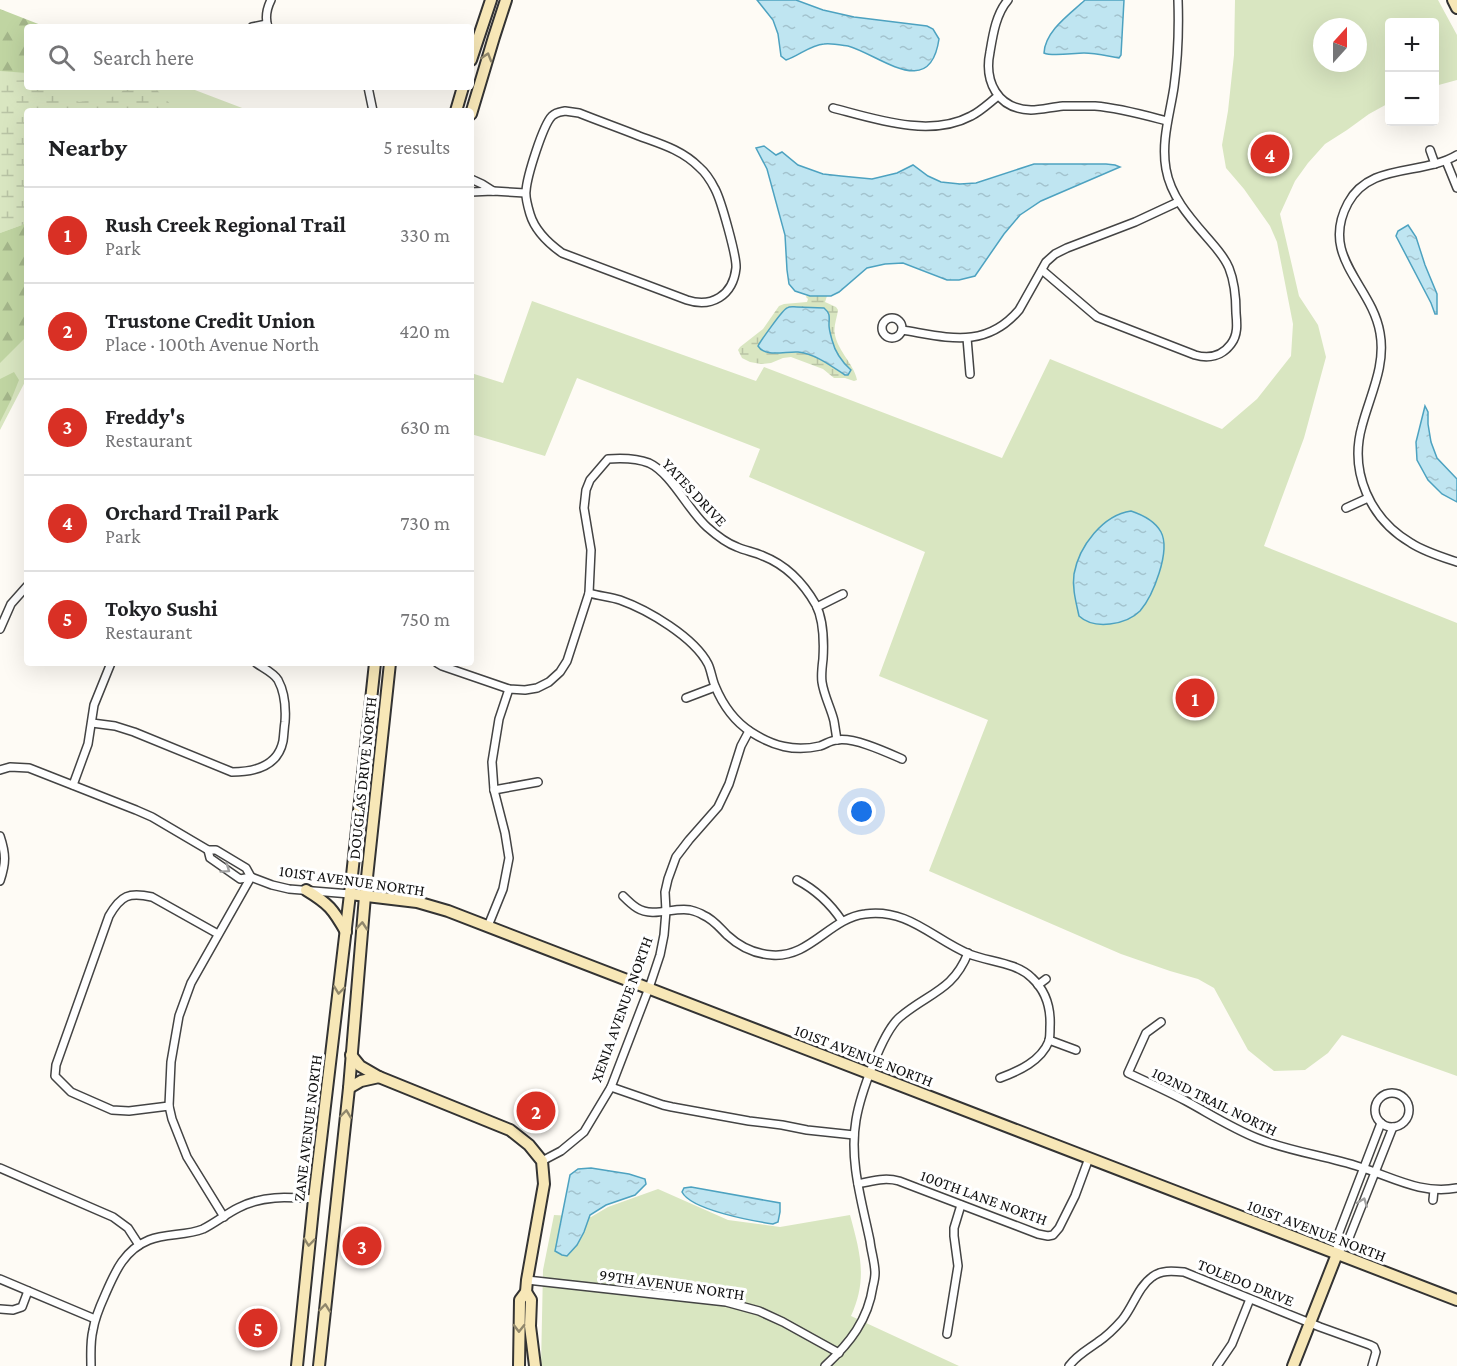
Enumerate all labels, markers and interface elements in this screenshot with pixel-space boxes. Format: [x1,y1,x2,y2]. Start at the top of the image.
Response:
north arrow [1313,18,1367,72]
map controls [1385,18,1439,126]
button: + [1385,18,1439,72]
search box [24,24,474,90]
icon: search [45,41,78,74]
text: Search here [93,45,194,70]
one-way arrow [480,52,492,63]
button: − [1385,72,1439,126]
pin: 4 [1250,132,1290,176]
text: Nearby [48,133,127,162]
text: 5 results [383,136,450,158]
text: Rush Creek Regional Trail [105,212,346,237]
text: 1 [64,224,71,246]
text: 330 m [400,224,450,246]
text: Park [105,237,141,259]
text: Trustone Credit Union [105,308,315,333]
text: 2 [62,320,73,342]
text: 420 m [399,320,450,342]
text: Place · 100th Avenue North [105,333,319,355]
text: Freddy's [105,404,185,429]
text: 3 [63,416,72,438]
text: 630 m [400,416,450,438]
text: Restaurant [105,429,192,451]
street label: YATES DRIVE [659,455,731,530]
text: Orchard Trail Park [105,500,278,525]
text: 4 [62,512,73,534]
text: 730 m [400,512,450,534]
text: Park [105,525,141,547]
text: Tokyo Sushi [105,596,218,621]
text: 5 [63,608,72,630]
text: 750 m [400,608,450,630]
text: Restaurant [105,621,192,643]
pin: 1 [1176,676,1214,720]
street label: DOUGLAS DRIVE NORTH [345,696,379,860]
your location [847,797,876,826]
one-way arrow [219,862,230,873]
street label: 101ST AVENUE NORTH [278,862,426,899]
one-way arrow [355,922,368,931]
street label: XENIA AVENUE NORTH [587,934,656,1084]
one-way arrow [333,986,346,995]
street label: 101ST AVENUE NORTH [792,1021,935,1090]
street label: ZANE AVENUE NORTH [290,1054,325,1202]
street label: 102ND TRAIL NORTH [1149,1064,1280,1139]
pin: 2 [516,1088,556,1134]
one-way arrow [339,1109,352,1119]
street label: 100TH LANE NORTH [918,1167,1050,1228]
street label: 101ST AVENUE NORTH [1245,1196,1388,1265]
one-way arrow [1356,1197,1368,1208]
pin: 3 [342,1224,382,1268]
one-way arrow [303,1238,316,1247]
street label: TOLEDO DRIVE [1195,1255,1297,1310]
street label: 99TH AVENUE NORTH [598,1266,746,1303]
one-way arrow [318,1303,331,1312]
pin: 5 [238,1306,278,1350]
one-way arrow [513,1323,526,1332]

